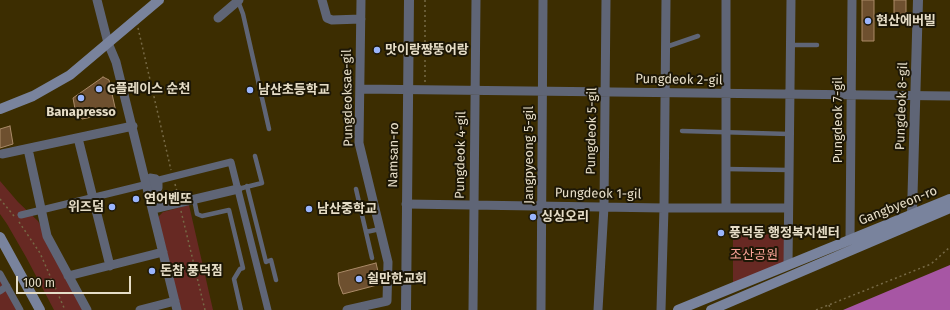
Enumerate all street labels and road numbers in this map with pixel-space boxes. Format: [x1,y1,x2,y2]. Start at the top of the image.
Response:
street label: Pungdeoksae-gil [339,49,357,147]
street label: Pungdeok 8-gil [893,62,911,150]
street label: Pungdeok 2-gil [635,71,723,89]
street label: Pungdeok 7-gil [830,77,846,163]
street label: Pungdeok 5-gil [583,87,601,175]
street label: Jangpyeong 5-gil [521,106,537,204]
street label: Pungdeok 4-gil [452,111,470,199]
street label: Namsan-ro [386,122,402,188]
street label: Gangbyeon-ro [856,183,940,229]
street label: Pungdeok 1-gil [555,185,641,203]

